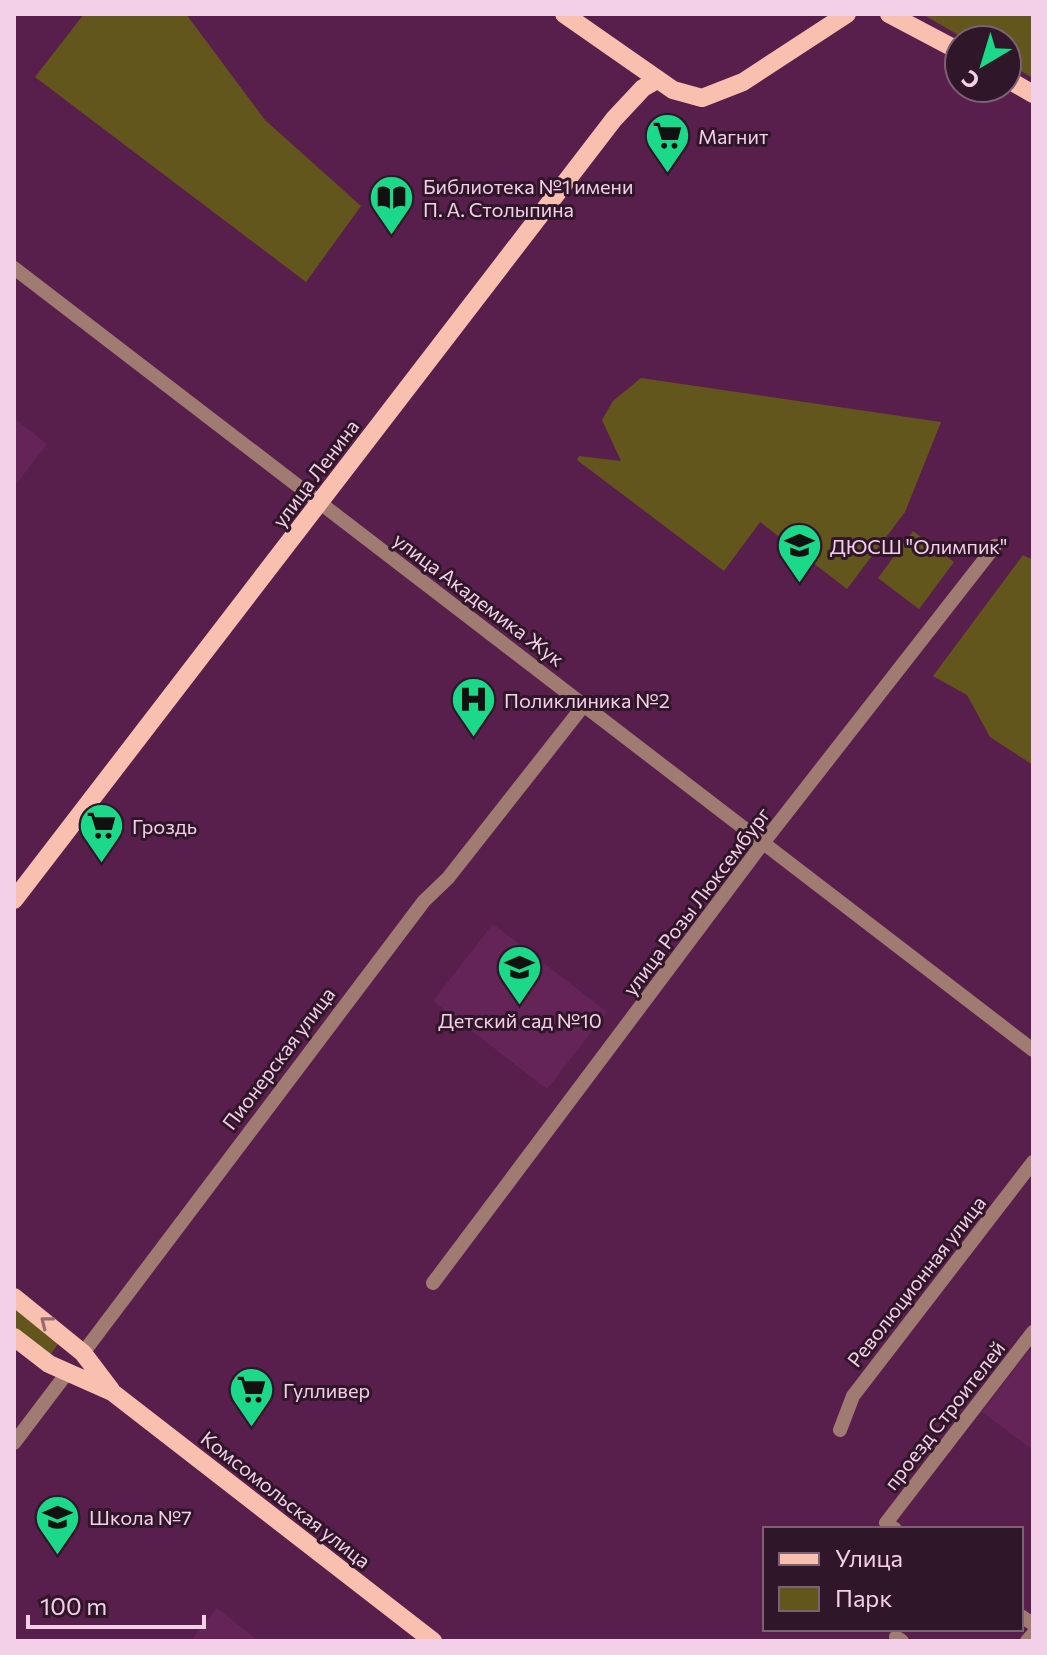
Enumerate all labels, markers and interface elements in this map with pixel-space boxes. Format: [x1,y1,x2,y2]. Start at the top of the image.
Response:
north arrow [943,24,1023,104]
text: С [956,65,985,95]
supermarket icon: Магнит [643,112,691,175]
place label: Магнит [698,124,768,148]
library icon: Библиотека №1 имени П. А. Столыпина [368,173,416,236]
place label: Библиотека №1 имени П. А. Столыпина [423,174,633,221]
street label: улица Ленина [267,414,363,532]
school or university icon: ДЮСШ "Олимпик" [775,522,823,585]
street label: улица Академика Жук [389,527,569,671]
place label: ДЮСШ "Олимпик" [830,534,1008,558]
hospital icon: Поликлиника №2 [449,676,497,739]
place label: Поликлиника №2 [504,688,670,712]
supermarket icon: Гроздь [77,802,125,865]
street label: улица Розы Люксембург [617,802,775,1000]
place label: Гроздь [132,814,197,838]
school or university icon: Детский сад №10 [496,944,544,1007]
street label: Пионерская улица [217,982,339,1134]
place label: Детский сад №10 [438,1008,602,1032]
street label: Революционная улица [842,1191,990,1371]
one-way arrow [41,1317,55,1332]
street label: проезд Строителей [878,1336,1010,1494]
supermarket icon: Гулливер [228,1366,276,1429]
place label: Гулливер [283,1378,370,1402]
street label: Комсомольская улица [196,1425,376,1573]
school or university icon: Школа №7 [34,1493,82,1556]
place label: Школа №7 [89,1505,192,1529]
legend [763,1527,1023,1631]
text: Улица [835,1543,903,1572]
scale bar [28,1579,204,1629]
text: Парк [835,1583,892,1612]
text: 100 m [40,1591,107,1620]

